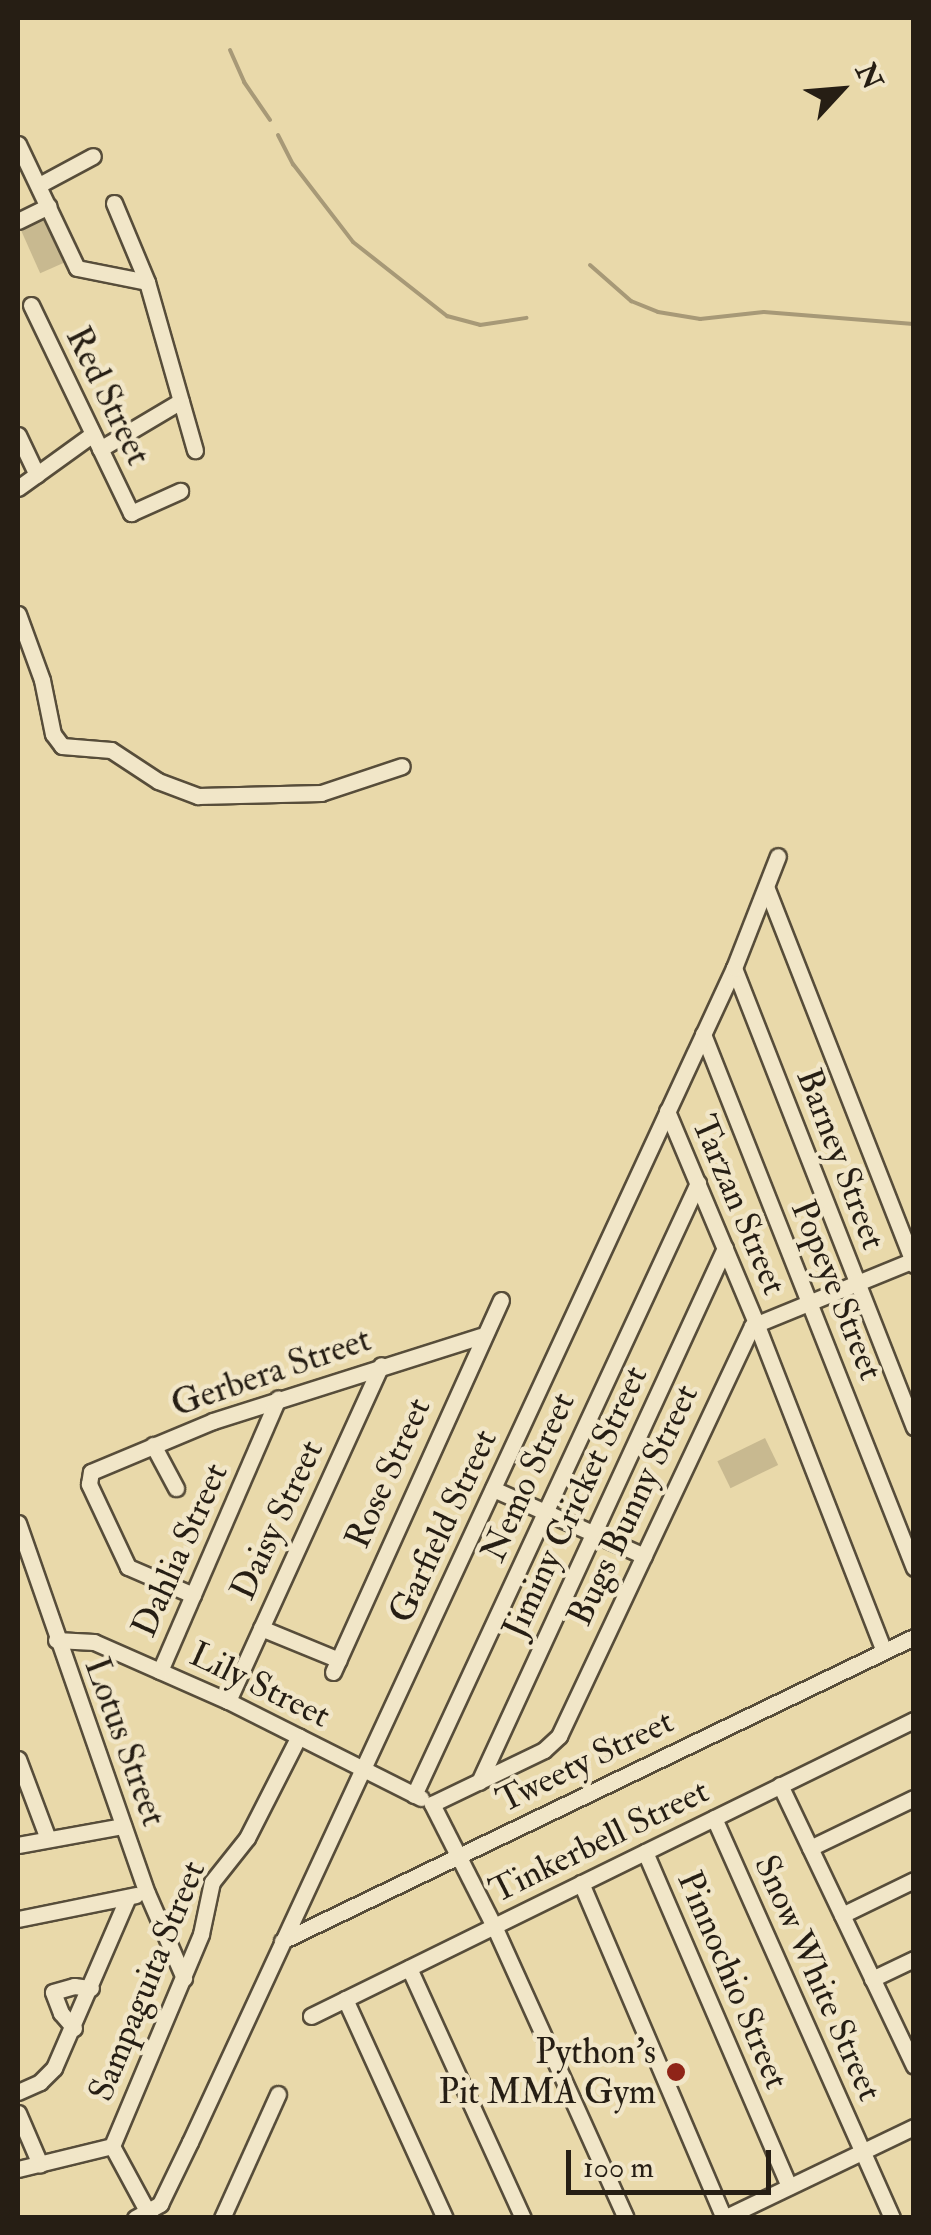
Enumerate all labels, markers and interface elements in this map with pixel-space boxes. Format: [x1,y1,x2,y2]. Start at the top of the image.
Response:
north arrow [791,40,891,140]
text: N [847,58,890,96]
street label: Red Street [57,320,159,472]
street label: Barney Street [787,1063,895,1255]
street label: Tarzan Street [682,1109,796,1301]
street label: Popeye Street [782,1194,892,1386]
street label: Gerbera Street [166,1318,376,1426]
street label: Jiminy Cricket Street [493,1359,657,1645]
street label: Bugs Bunny Street [559,1378,707,1632]
street label: Nemo Street [472,1386,584,1568]
street label: Rose Street [336,1391,440,1555]
street label: Garfield Street [380,1423,506,1629]
street label: Daisy Street [222,1433,332,1607]
street label: Dahlia Street [123,1457,237,1643]
street label: Lily Street [183,1633,337,1737]
street label: Lotus Street [75,1652,175,1832]
street label: Tweety Street [490,1700,680,1822]
street label: Tinkerbell Street [483,1770,715,1912]
street label: Snow White Street [745,1849,891,2107]
street label: Sampaguita Street [80,1855,214,2107]
street label: Pinnochio Street [668,1865,798,2095]
place label: Python's Pit MMA Gym [439,2031,656,2113]
marker: Python's Pit MMA Gym [665,2061,687,2083]
scale bar [571,2130,776,2192]
text: 100 m [583,2149,654,2186]

